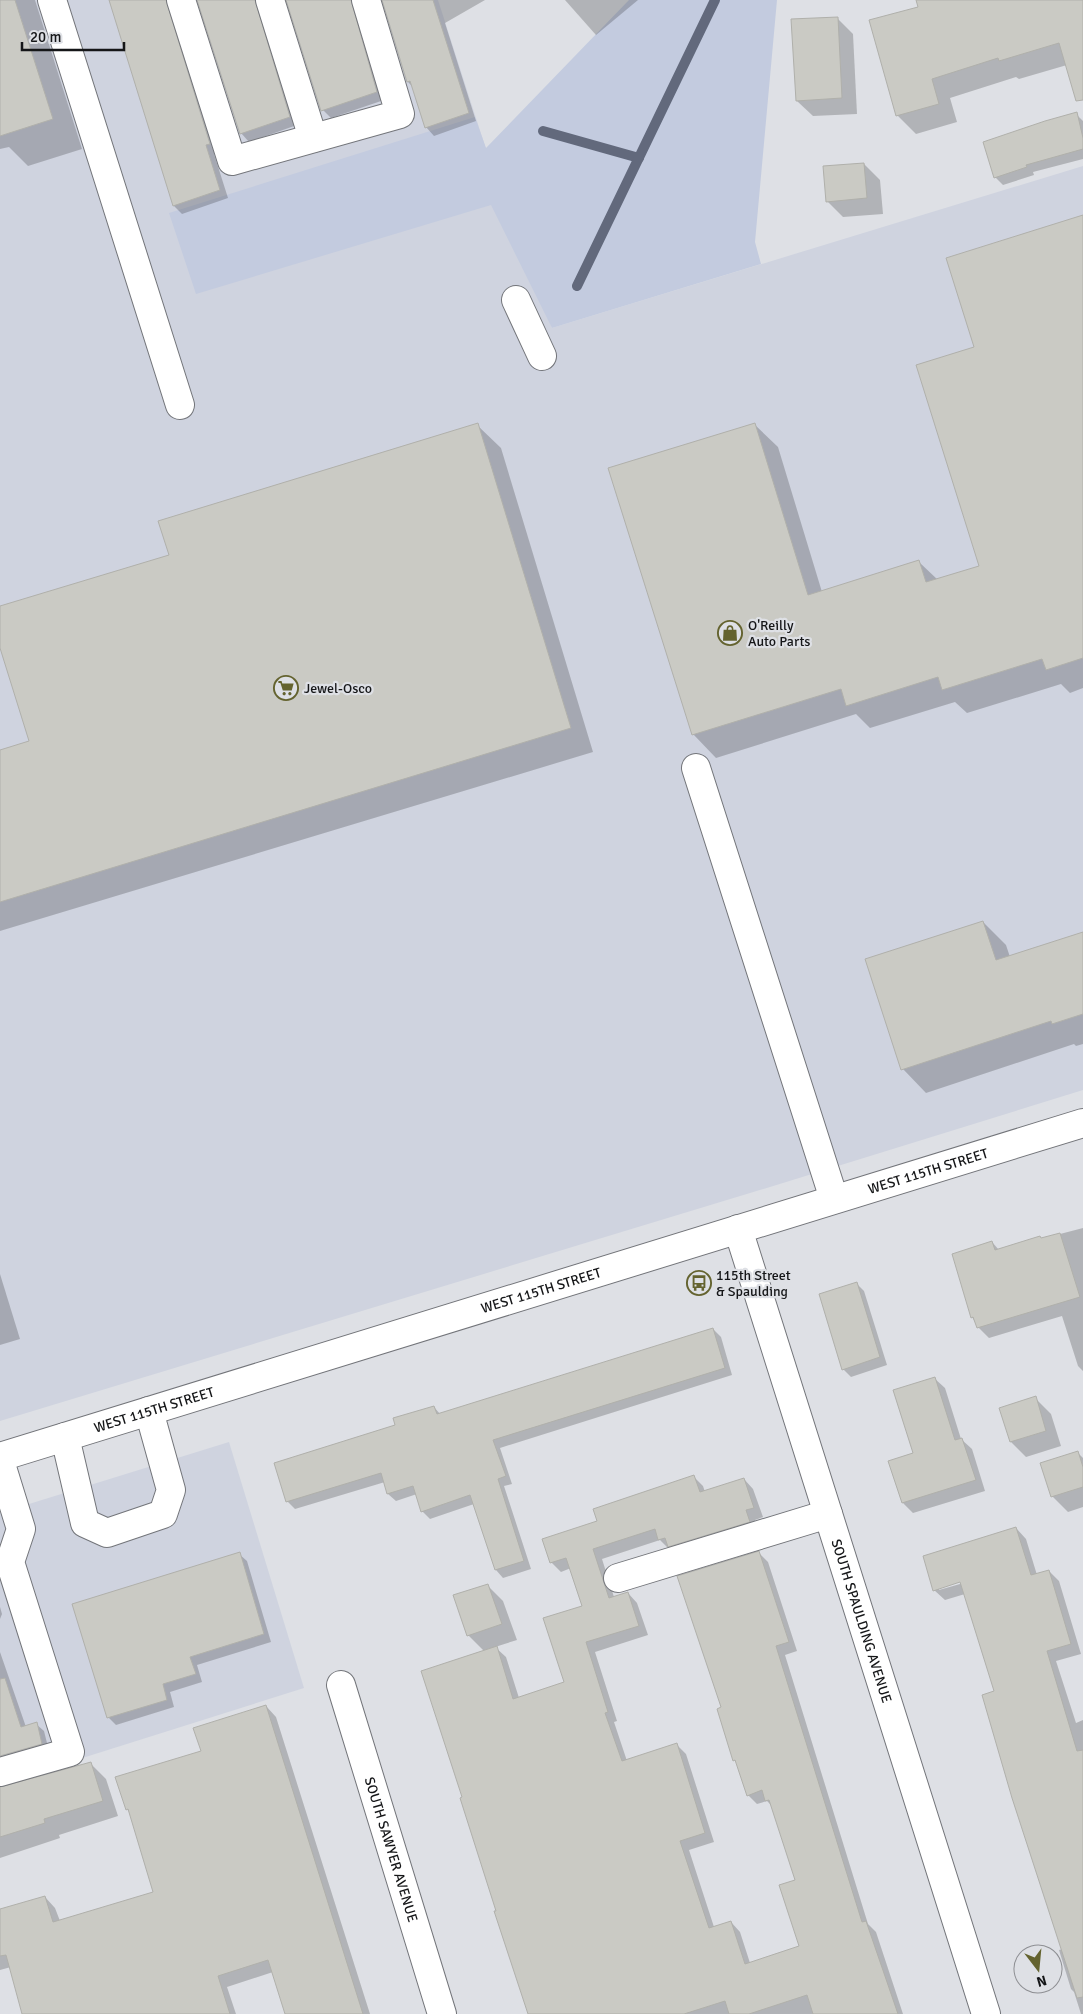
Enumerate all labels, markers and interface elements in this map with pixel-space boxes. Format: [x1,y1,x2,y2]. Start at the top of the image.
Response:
scale bar [22,20,125,52]
text: 20 m [30,28,61,46]
place label: O'Reilly Auto Parts [748,617,810,650]
shop icon: O'Reilly Auto Parts [717,620,743,646]
supermarket icon: Jewel-Osco [273,675,299,701]
place label: Jewel-Osco [304,680,372,697]
street label: WEST 115TH STREET [866,1144,990,1197]
street label: WEST 115TH STREET [479,1264,603,1317]
place label: 115th Street & Spaulding [716,1267,791,1300]
bus stop icon: 115th Street & Spaulding [686,1270,712,1296]
street label: WEST 115TH STREET [92,1383,216,1436]
street label: SOUTH SPAULDING AVENUE [828,1537,896,1705]
street label: SOUTH SAWYER AVENUE [361,1775,422,1924]
north arrow [1013,1944,1063,1994]
text: N [1034,1972,1048,1991]

